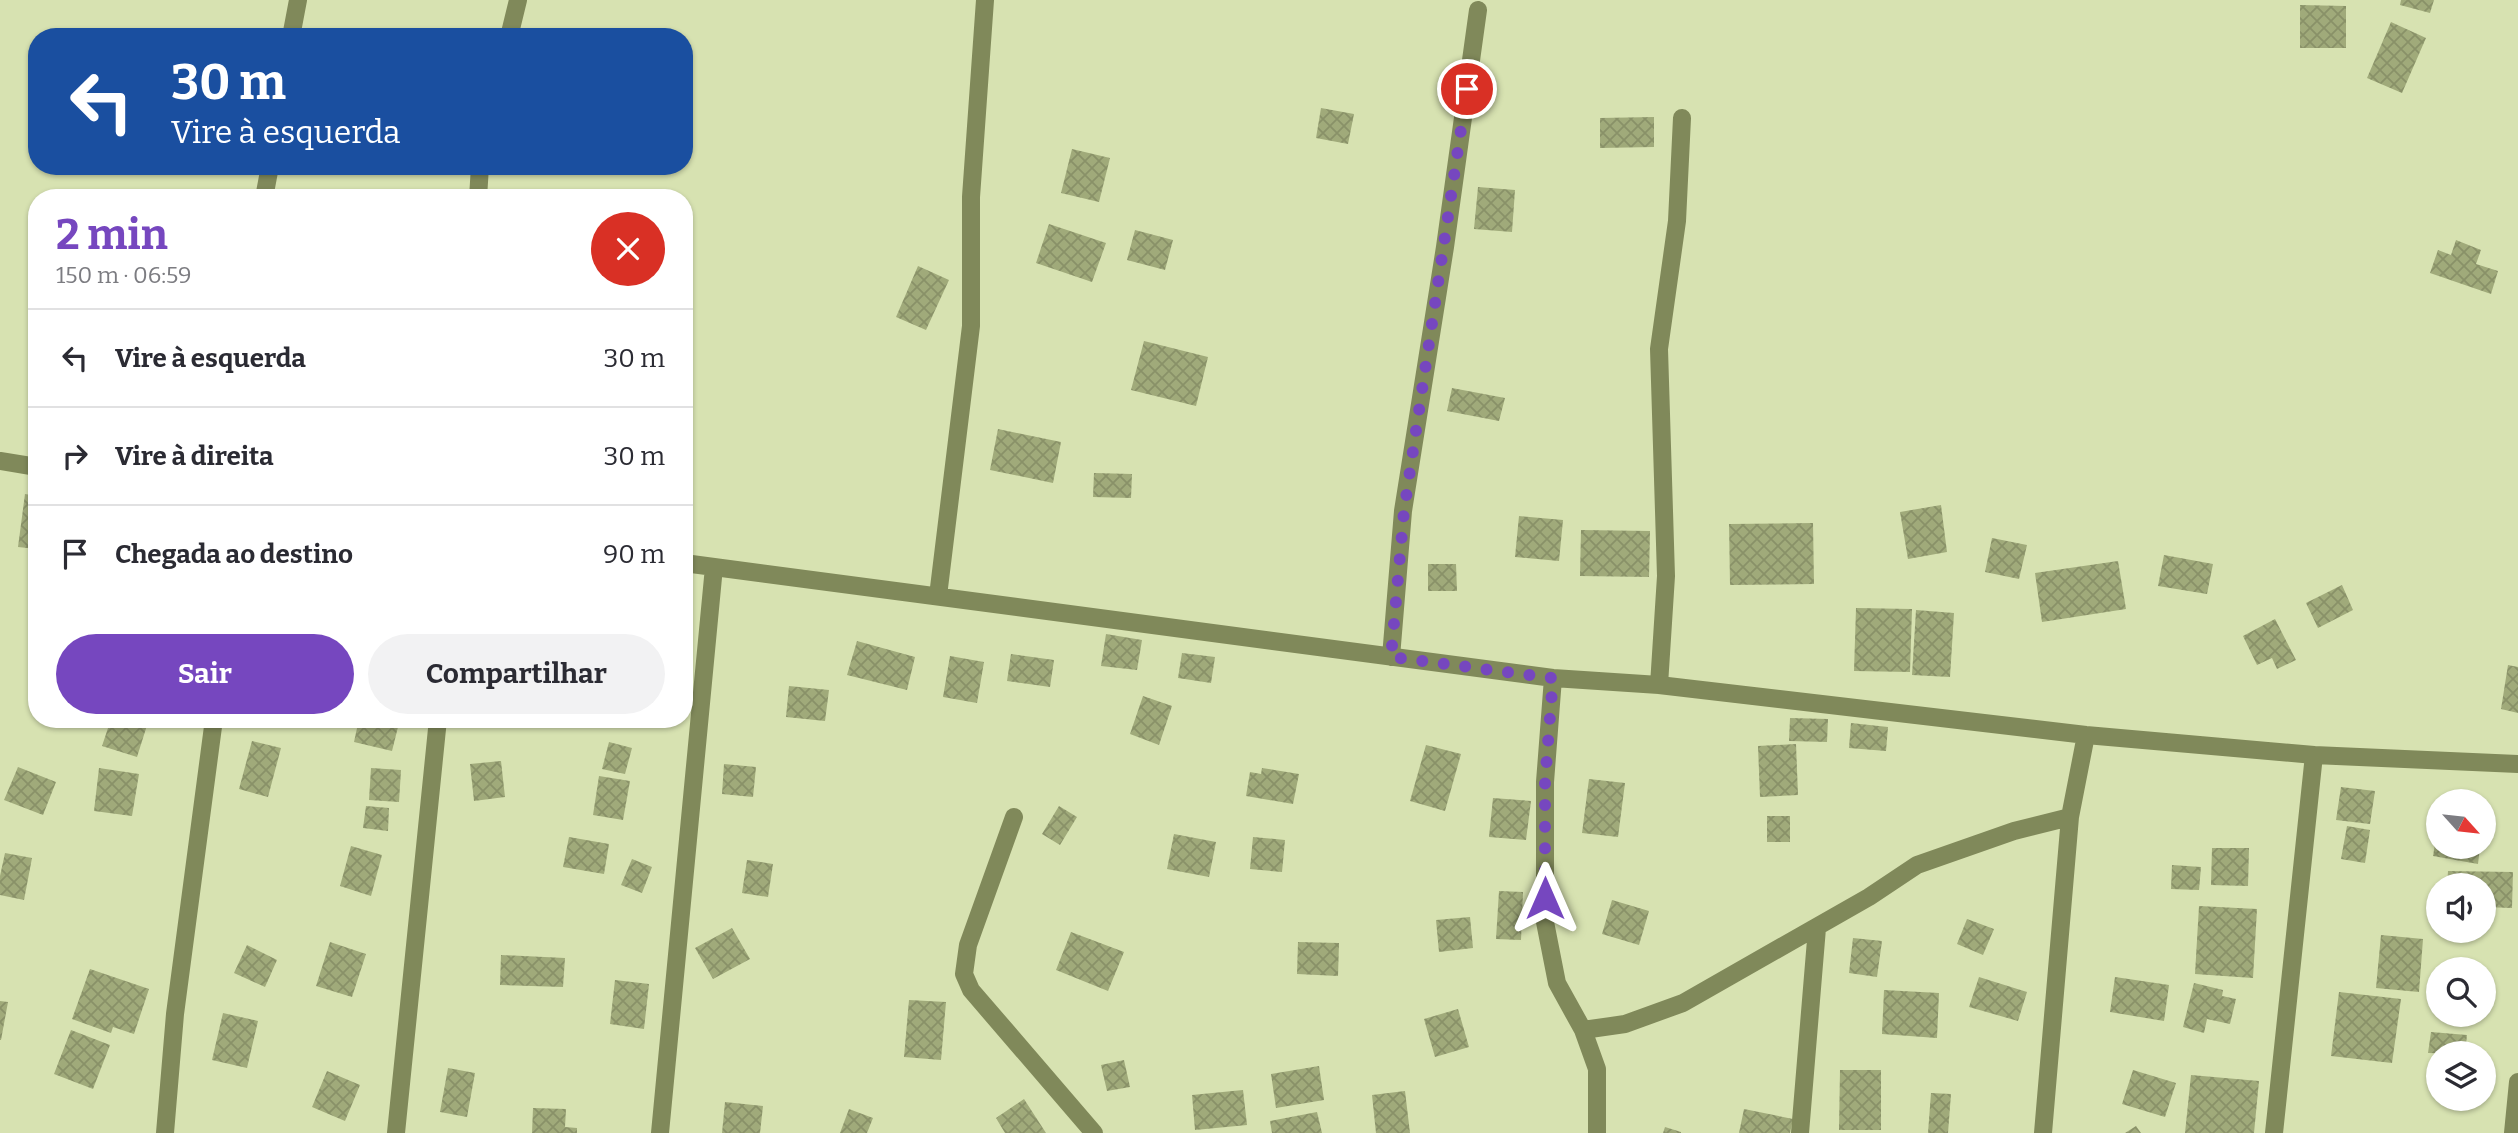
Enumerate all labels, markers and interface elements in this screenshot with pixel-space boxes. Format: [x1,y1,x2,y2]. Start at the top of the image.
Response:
text: 30 m [171,53,286,112]
icon: left [56,56,147,147]
pin [1437,59,1497,119]
icon: arrive [1448,70,1486,108]
text: Vire à esquerda [171,113,401,151]
text: 2 min [56,210,168,260]
button: close [591,212,665,286]
text: 150 m · 06:59 [56,261,192,289]
icon: left [56,339,94,377]
text: Vire à esquerda [115,343,306,374]
text: 30 m [604,343,665,374]
icon: right [56,437,94,475]
text: Vire à direita [115,441,274,472]
text: 30 m [604,441,665,472]
icon: arrive [56,535,94,573]
text: Chegada ao destino [115,539,353,570]
text: 90 m [603,539,665,570]
button: Sair [56,634,354,714]
button: Compartilhar [368,634,665,714]
north arrow [2426,789,2496,859]
map controls [2426,789,2496,1111]
position arrow [1508,861,1582,935]
button: sound [2426,873,2496,943]
button: search [2426,957,2496,1027]
button: layers [2426,1041,2496,1111]

